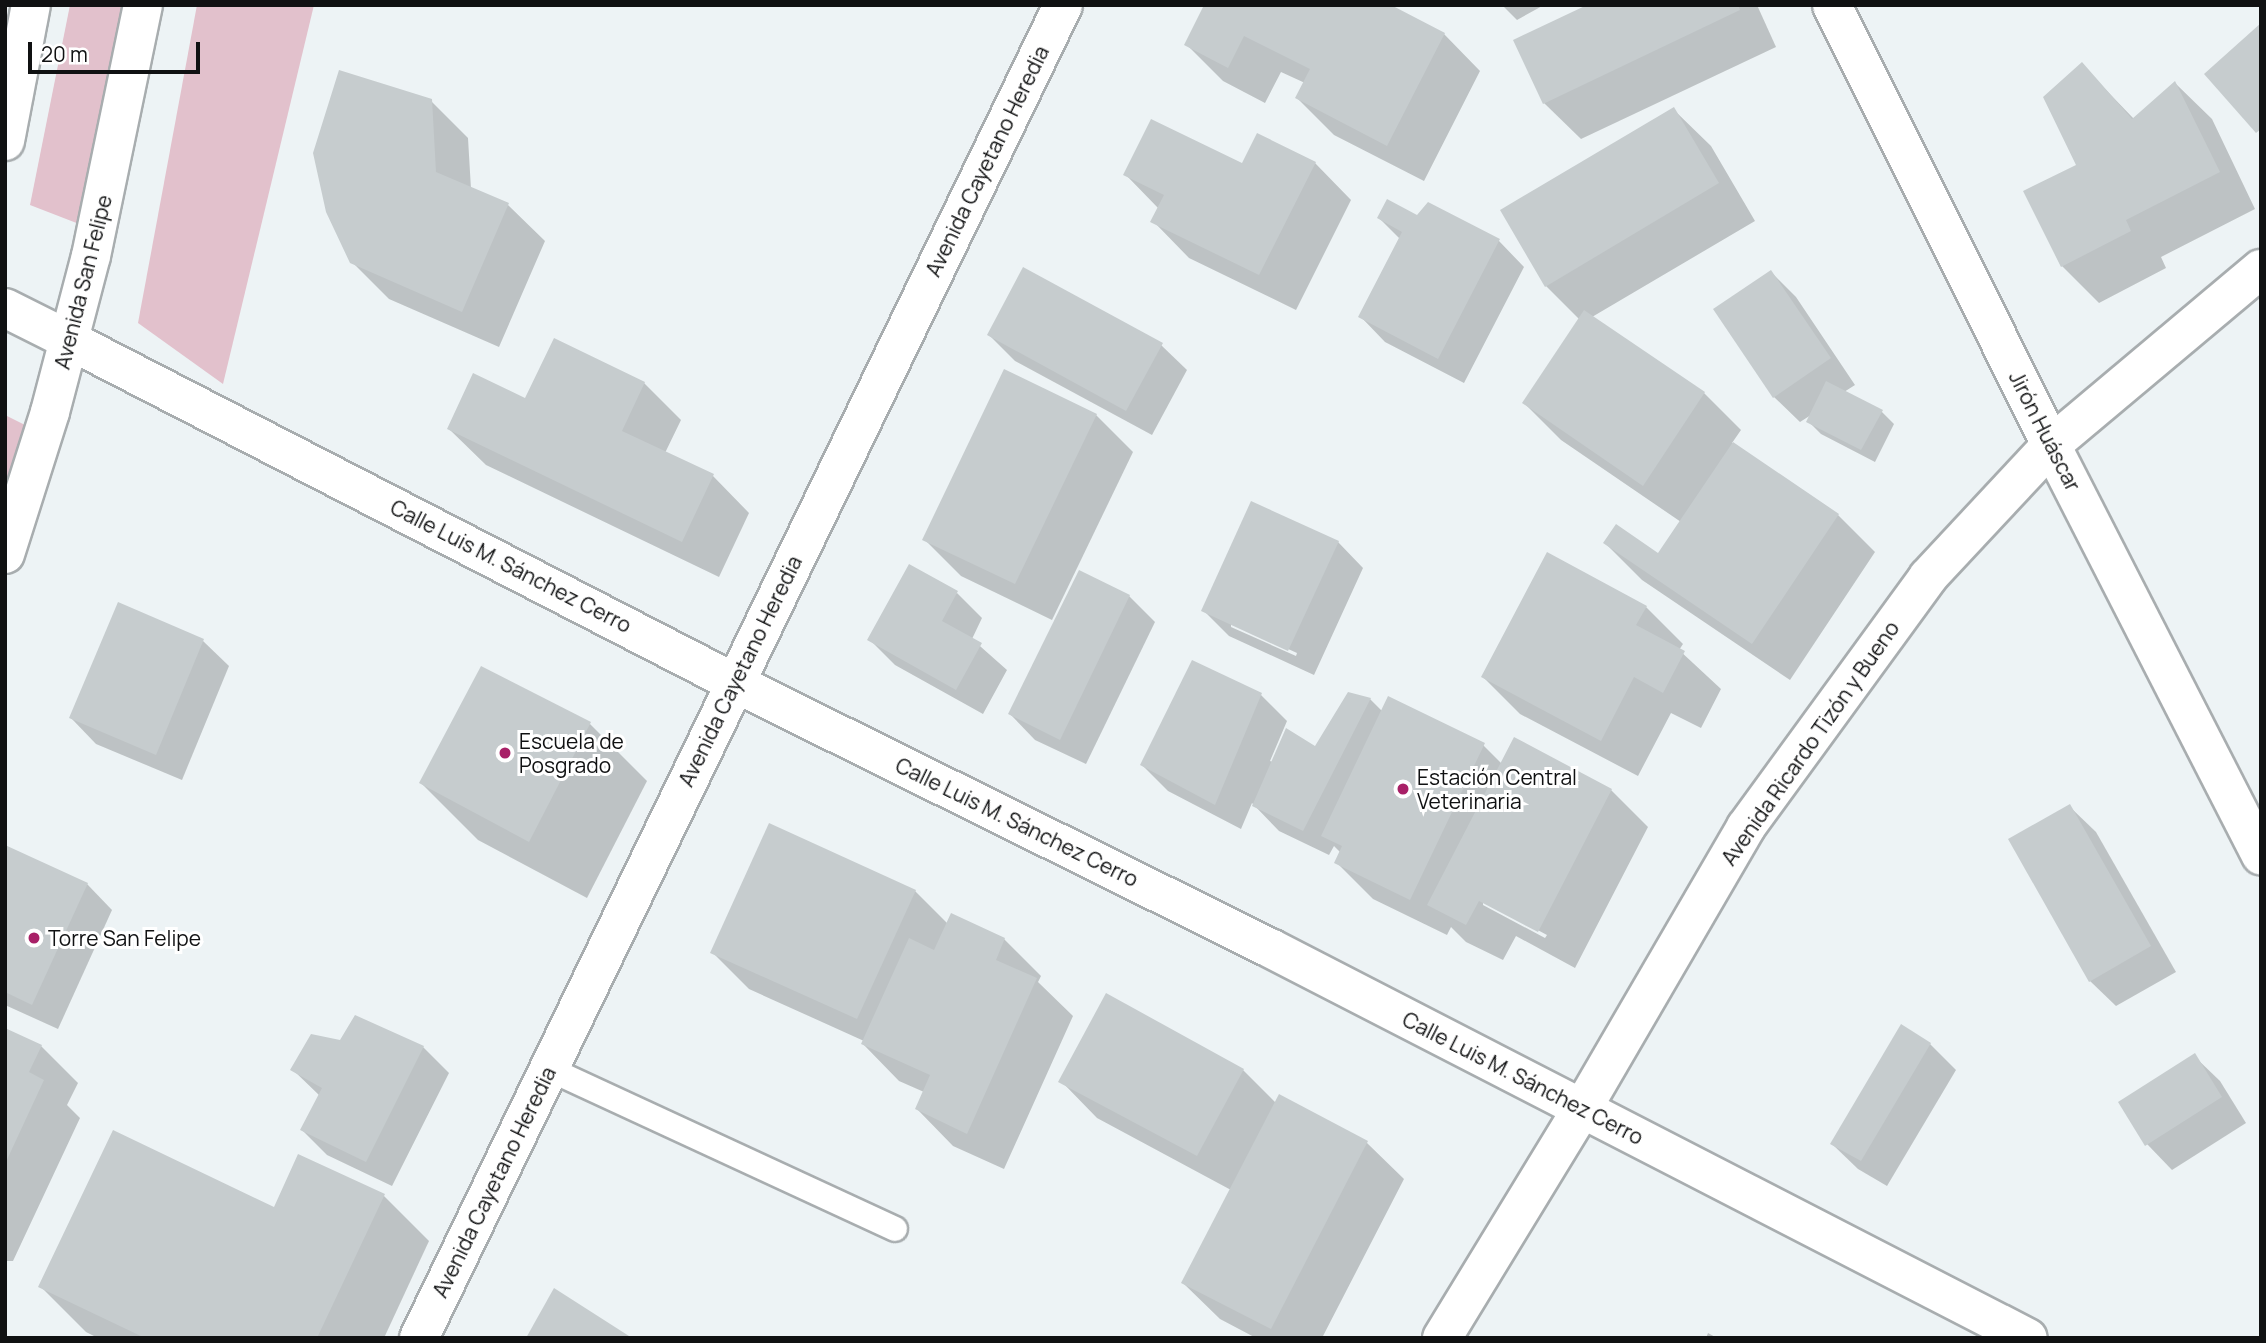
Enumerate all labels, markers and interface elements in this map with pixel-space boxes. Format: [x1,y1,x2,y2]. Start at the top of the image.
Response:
scale bar [32,28,203,72]
text: 20 m [41,40,88,68]
street label: Avenida Cayetano Heredia [920,41,1054,281]
street label: Avenida San Felipe [49,192,117,372]
street label: Jirón Huáscar [2004,367,2086,495]
street label: Calle Luis M. Sánchez Cerro [386,494,636,638]
street label: Avenida Cayetano Heredia [673,551,807,791]
street label: Avenida Ricardo Tizón y Bueno [1716,616,1904,870]
place label: Escuela de Posgrado [519,728,624,778]
marker: Escuela de Posgrado [497,745,513,761]
street label: Calle Luis M. Sánchez Cerro [892,752,1142,892]
place label: Estación Central Veterinaria [1417,764,1577,814]
marker: Estación Central Veterinaria [1395,781,1411,797]
place label: Torre San Felipe [48,925,201,951]
marker: Torre San Felipe [26,930,42,946]
street label: Calle Luis M. Sánchez Cerro [1398,1006,1648,1150]
street label: Avenida Cayetano Heredia [427,1062,561,1302]

